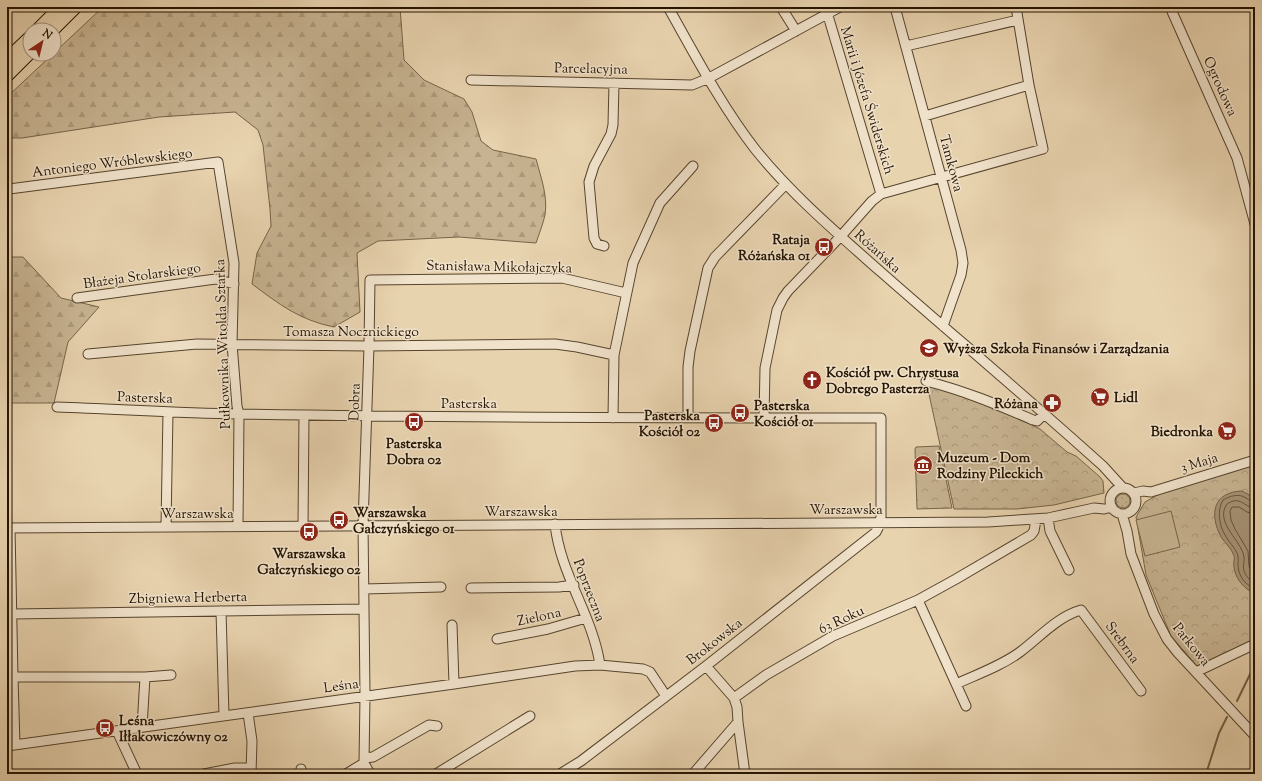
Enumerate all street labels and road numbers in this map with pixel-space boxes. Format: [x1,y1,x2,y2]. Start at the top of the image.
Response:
street label: Marii i Józefa Świderskich [834,24,898,177]
street label: Ogrodowa [1197,54,1241,120]
street label: Parcelacyjna [554,59,629,81]
street label: Tamkowa [933,133,967,195]
street label: Antoniego Wróblewskiego [31,144,194,184]
street label: Różańska [849,226,905,279]
street label: Stanisława Mikołajczyka [426,257,573,279]
street label: Pułkownika Witolda Sztarka [211,258,237,429]
street label: Błażeja Stolarskiego [82,259,203,295]
street label: Tomasza Nocznickiego [283,323,419,343]
street label: Dobra [345,382,367,421]
street label: Pasterska [117,388,174,410]
street label: Pasterska [441,395,497,415]
street label: 3 Maja [1178,449,1221,479]
street label: Warszawska [809,501,883,521]
street label: Warszawska [484,503,558,523]
street label: Warszawska [160,505,234,525]
street label: Poprzeczna [567,556,609,626]
street label: Zbigniewa Herberta [129,588,248,610]
street label: 63 Roku [816,602,868,640]
street label: Zielona [516,603,564,632]
street label: Brokowska [683,614,748,671]
street label: Srebrna [1099,618,1144,669]
street label: Parkowa [1167,619,1215,672]
street label: Leśna [322,675,361,699]

